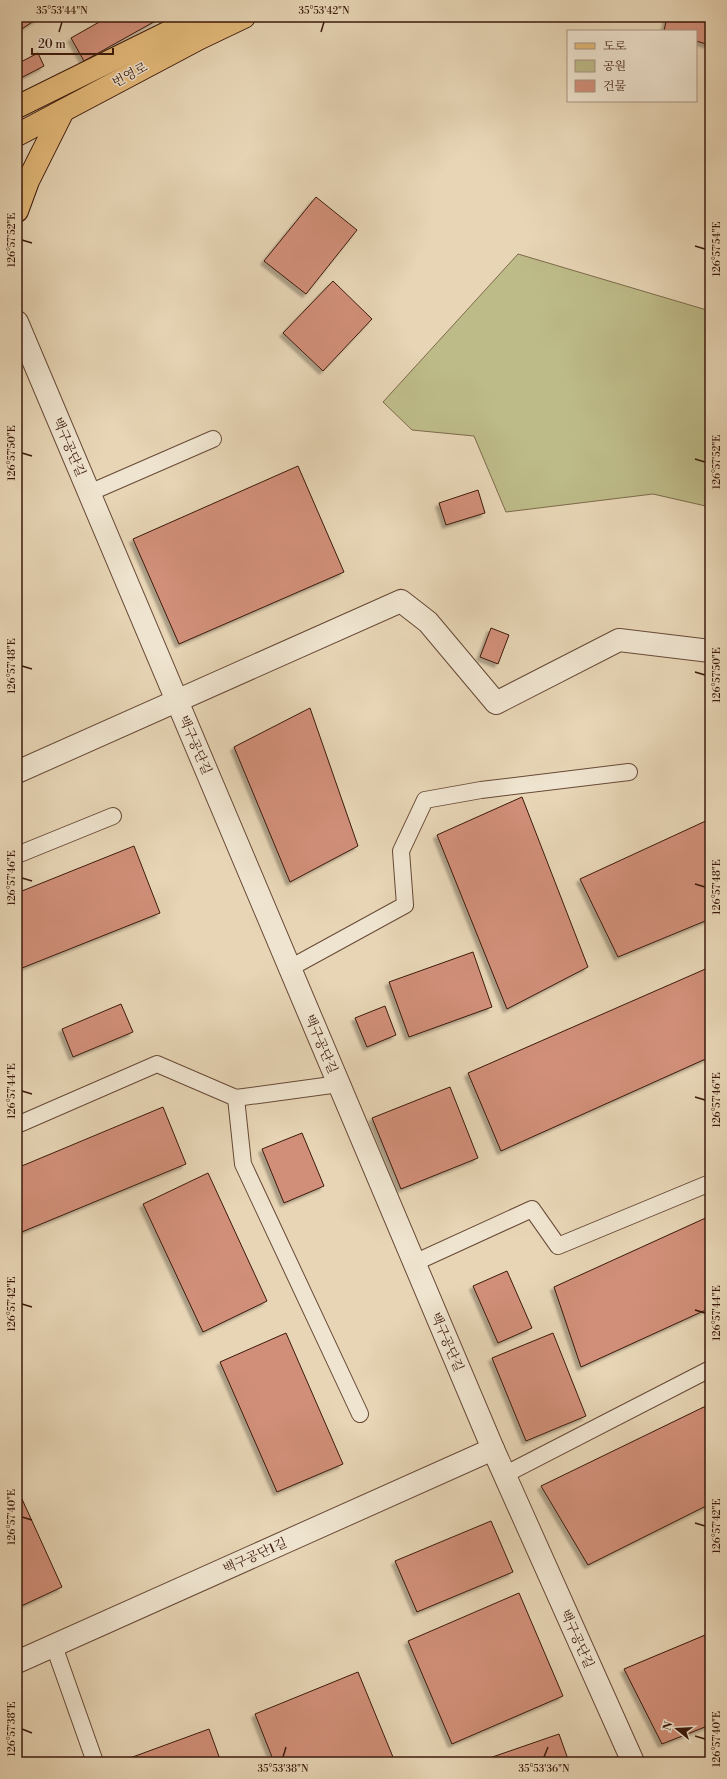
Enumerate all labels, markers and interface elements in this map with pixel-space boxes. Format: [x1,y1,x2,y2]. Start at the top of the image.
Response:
text: 35°53'44"N [36,5,88,17]
text: 35°53'42"N [299,5,350,17]
scale bar [32,30,113,56]
legend [567,30,697,102]
text: 20 m [38,37,66,52]
text: 도로 [603,39,627,54]
street label: 번영로 [110,59,151,91]
text: 공원 [603,59,626,74]
text: 건물 [603,79,627,94]
text: 126°57'52"E [6,213,18,267]
text: 126°57'54"E [711,221,723,276]
street label: 백구공단길 [49,415,89,479]
text: 126°57'50"E [6,425,18,481]
text: 126°57'52"E [711,435,723,489]
text: 126°57'48"E [6,638,18,694]
text: 126°57'50"E [711,647,723,703]
street label: 백구공단길 [175,713,215,777]
text: 126°57'46"E [6,850,18,906]
text: 126°57'48"E [711,859,723,915]
street label: 백구공단길 [301,1012,341,1076]
text: 126°57'44"E [6,1063,18,1119]
text: 126°57'46"E [711,1072,723,1128]
text: 126°57'42"E [6,1276,18,1331]
text: 126°57'44"E [711,1285,723,1341]
street label: 백구공단길 [427,1310,467,1374]
text: 126°57'40"E [6,1489,18,1545]
text: 126°57'42"E [711,1498,723,1553]
street label: 백구공단1길 [220,1535,290,1577]
street label: 백구공단길 [557,1607,597,1671]
text: 126°57'38"E [6,1701,18,1756]
north arrow [657,1709,697,1749]
text: 126°57'40"E [711,1711,723,1767]
text: N [660,1720,677,1733]
text: 35°53'38"N [258,1763,309,1775]
text: 35°53'36"N [519,1763,570,1775]

